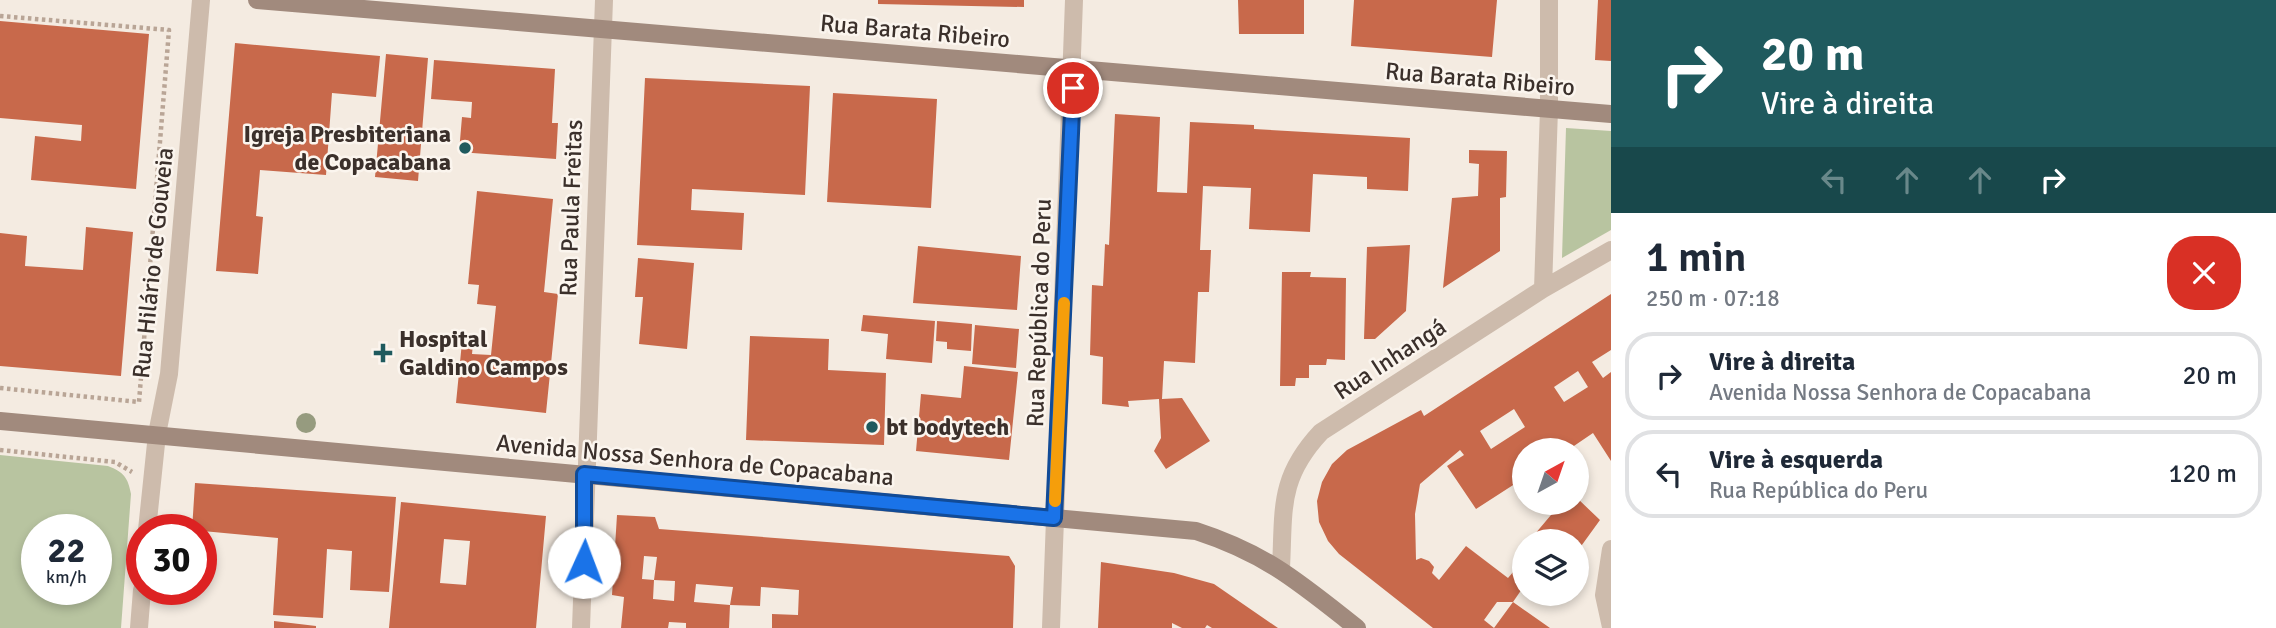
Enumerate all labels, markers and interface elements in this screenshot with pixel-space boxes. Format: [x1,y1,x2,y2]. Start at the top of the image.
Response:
street label: Rua Barata Ribeiro [819,8,1011,54]
text: 20 m [1761,24,1864,84]
icon: right [1646,28,1737,119]
street label: Rua Barata Ribeiro [1384,56,1576,102]
pin [1043,58,1103,118]
icon: arrive [1054,69,1092,107]
text: Vire à direita [1761,84,1934,123]
place label: Igreja Presbiteriana de Copacabana [244,119,451,177]
street label: Rua Paula Freitas [553,119,589,297]
marker: Igreja Presbiteriana de Copacabana [457,140,473,156]
street label: Rua Hilário de Gouveia [126,146,180,380]
icon: left [1815,161,1853,199]
icon: ahead [1888,161,1926,199]
icon: ahead [1961,161,1999,199]
icon: right [2034,161,2072,199]
street label: Rua República do Peru [1020,198,1058,428]
text: 1 min [1646,232,1747,283]
button: close [2167,236,2241,310]
text: 250 m · 07:18 [1646,284,1780,313]
street label: Rua Inhangá [1328,312,1452,406]
place label: Hospital Galdino Campos [399,324,568,382]
marker: Hospital Galdino Campos [373,343,393,363]
text: Vire à direita [1709,346,1855,378]
icon: right [1650,357,1688,395]
text: 20 m [2182,360,2237,392]
text: Avenida Nossa Senhora de Copacabana [1709,378,2092,407]
place label: bt bodytech [886,412,1009,442]
marker: bt bodytech [864,419,880,435]
street label: Avenida Nossa Senhora de Copacabana [495,428,895,492]
north arrow [1512,438,1589,514]
map controls [1512,438,1589,606]
text: Vire à esquerda [1709,444,1883,476]
icon: left [1650,455,1688,493]
text: 120 m [2168,458,2237,490]
text: Rua República do Peru [1709,476,1928,505]
speed limit sign: 30 [126,514,217,605]
position arrow [547,525,621,599]
text: 22 [48,529,85,572]
button: layers [1512,529,1589,606]
text: km/h [46,566,87,588]

